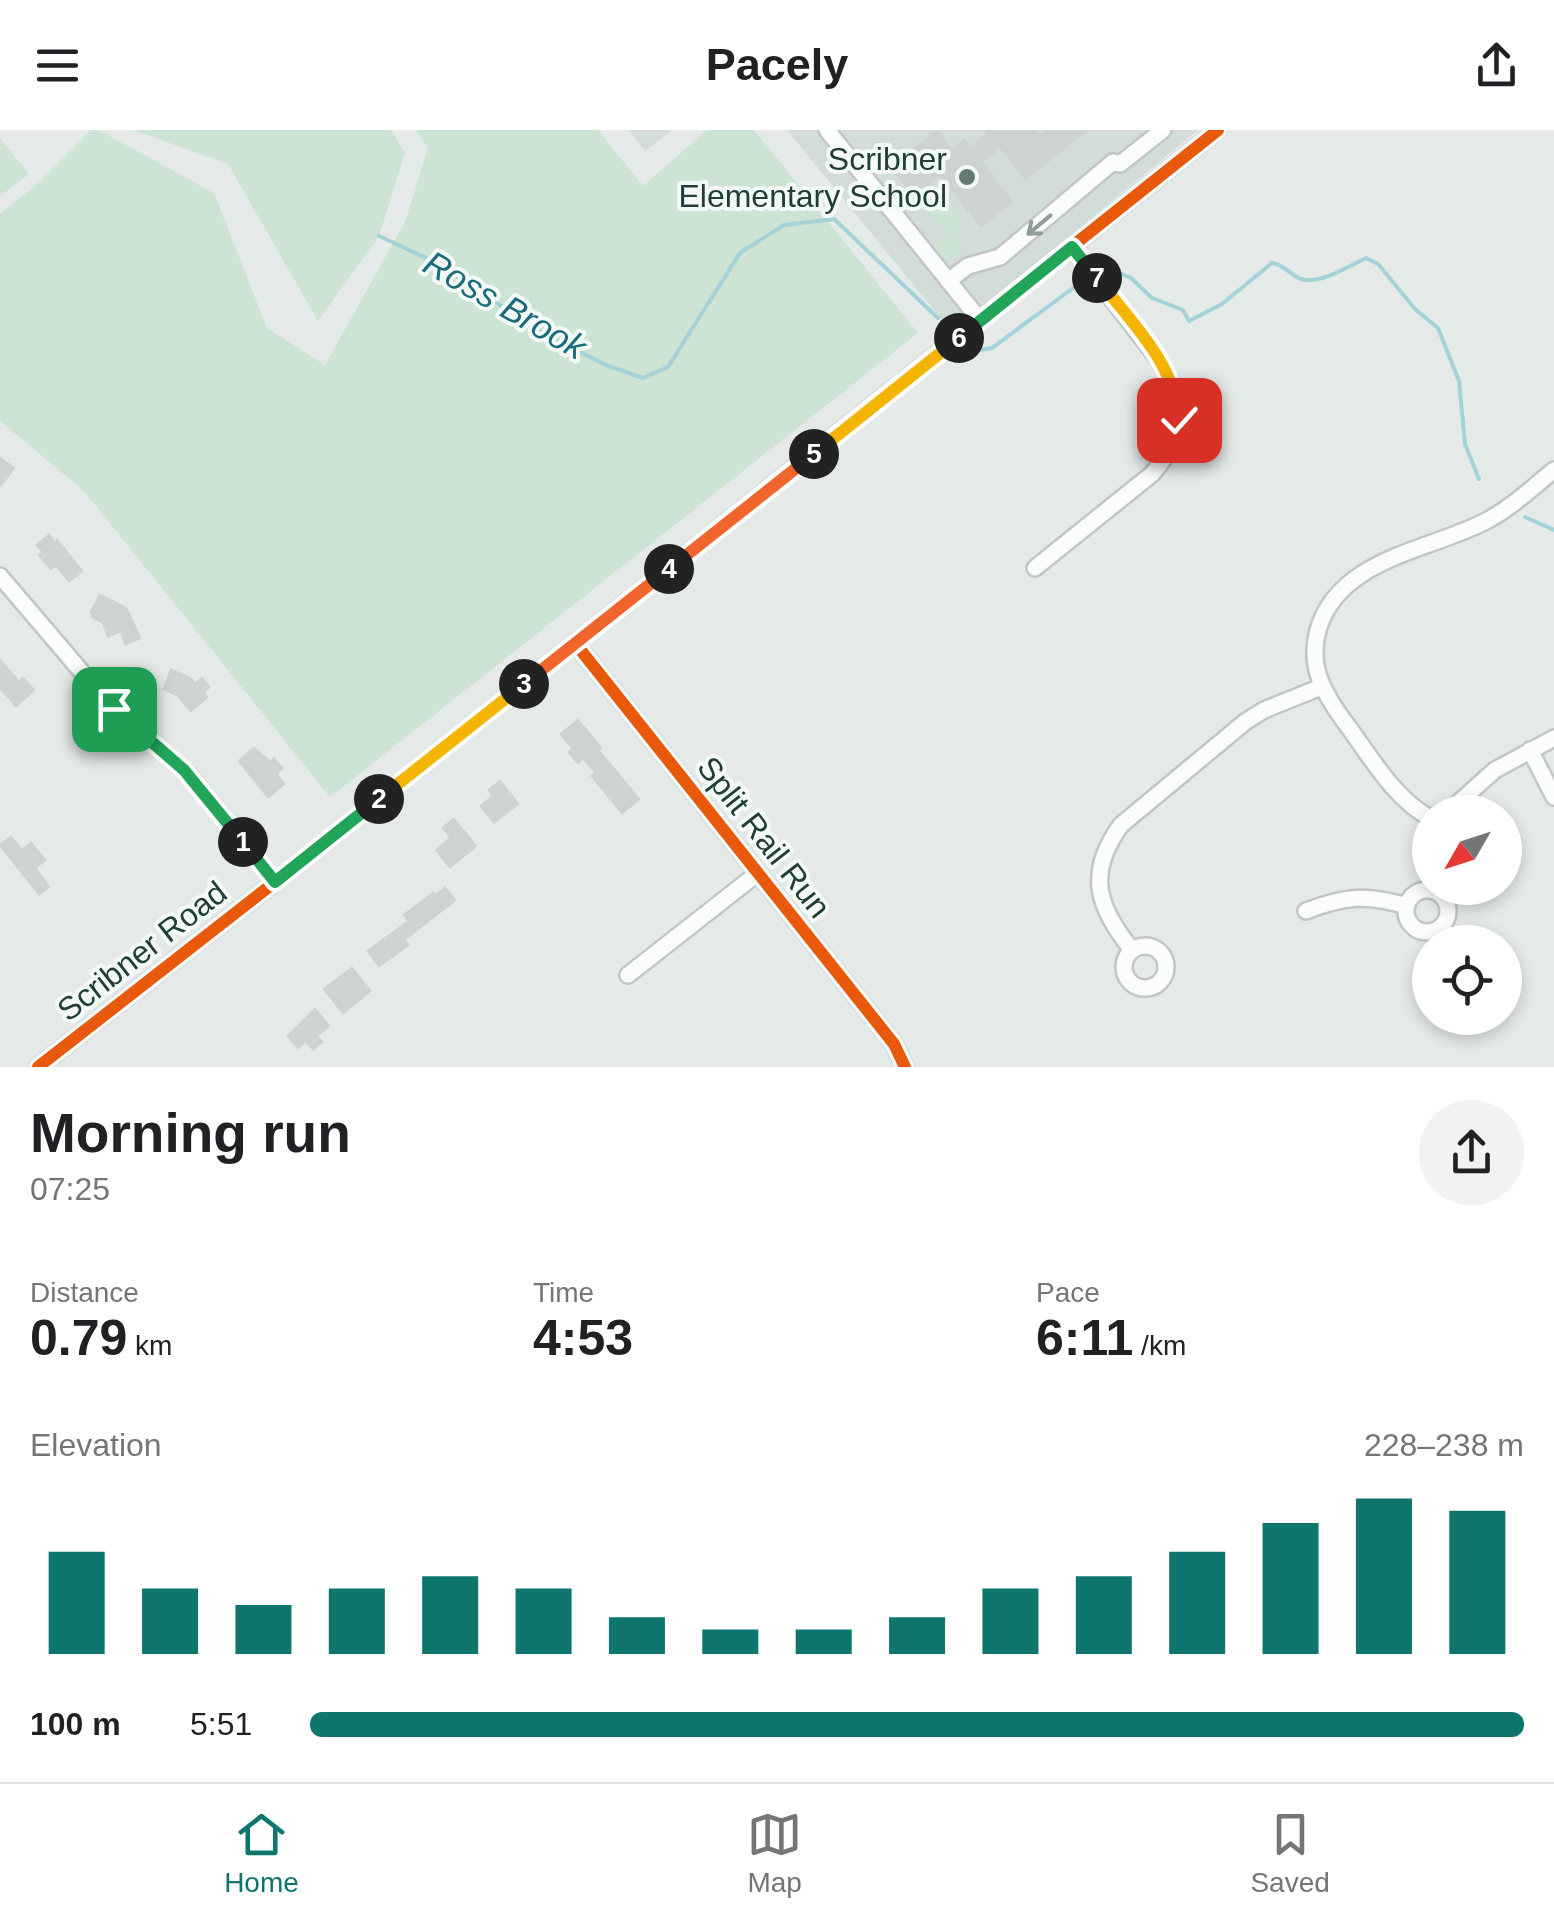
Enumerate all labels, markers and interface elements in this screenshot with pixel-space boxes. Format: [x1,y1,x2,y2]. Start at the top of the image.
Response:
icon: menu [30,38,85,93]
icon: share [1469,38,1524,93]
text: Pacely [706,39,848,90]
place label: Scribner Elementary School [678,141,947,214]
marker: Scribner Elementary School [956,166,978,188]
one-way arrow [1026,214,1052,236]
water label: Ross Brook [417,242,595,367]
pin: 7 [1072,253,1122,303]
text: 7 [1089,262,1105,293]
pin: 6 [934,313,984,363]
text: 6 [951,322,967,353]
pin [1137,378,1222,463]
icon: check [1152,393,1207,448]
pin: 5 [789,429,839,479]
text: 5 [806,438,822,469]
pin: 4 [644,544,694,594]
text: 4 [661,553,677,584]
pin: 3 [499,659,549,709]
pin [72,667,157,752]
text: 3 [516,668,532,699]
icon: arrive [87,682,142,737]
street label: Split Rail Run [690,750,838,924]
pin: 2 [354,774,404,824]
text: 2 [371,783,387,814]
north arrow [1412,795,1522,905]
map controls [1412,795,1522,1035]
pin: 1 [218,817,268,867]
text: 1 [235,826,251,857]
street label: Scribner Road [50,874,234,1028]
button: locate [1412,925,1522,1035]
button: share [1419,1100,1524,1205]
text: Morning run [30,1102,351,1164]
text: 07:25 [30,1171,110,1207]
text: Distance [30,1277,139,1308]
text: Time [533,1277,594,1308]
text: Pace [1036,1277,1100,1308]
text: 0.79 [30,1310,127,1366]
text: 4:53 [533,1310,633,1366]
text: 6:11 [1036,1310,1133,1366]
text: km [127,1330,172,1361]
text: /km [1133,1330,1186,1361]
text: Elevation [30,1427,162,1463]
text: 228–238 m [1364,1427,1524,1463]
text: 100 m [30,1706,121,1742]
text: 5:51 [190,1706,252,1742]
tab: Home [224,1807,299,1899]
tab: Map [747,1807,802,1899]
tab: Saved [1250,1807,1330,1899]

